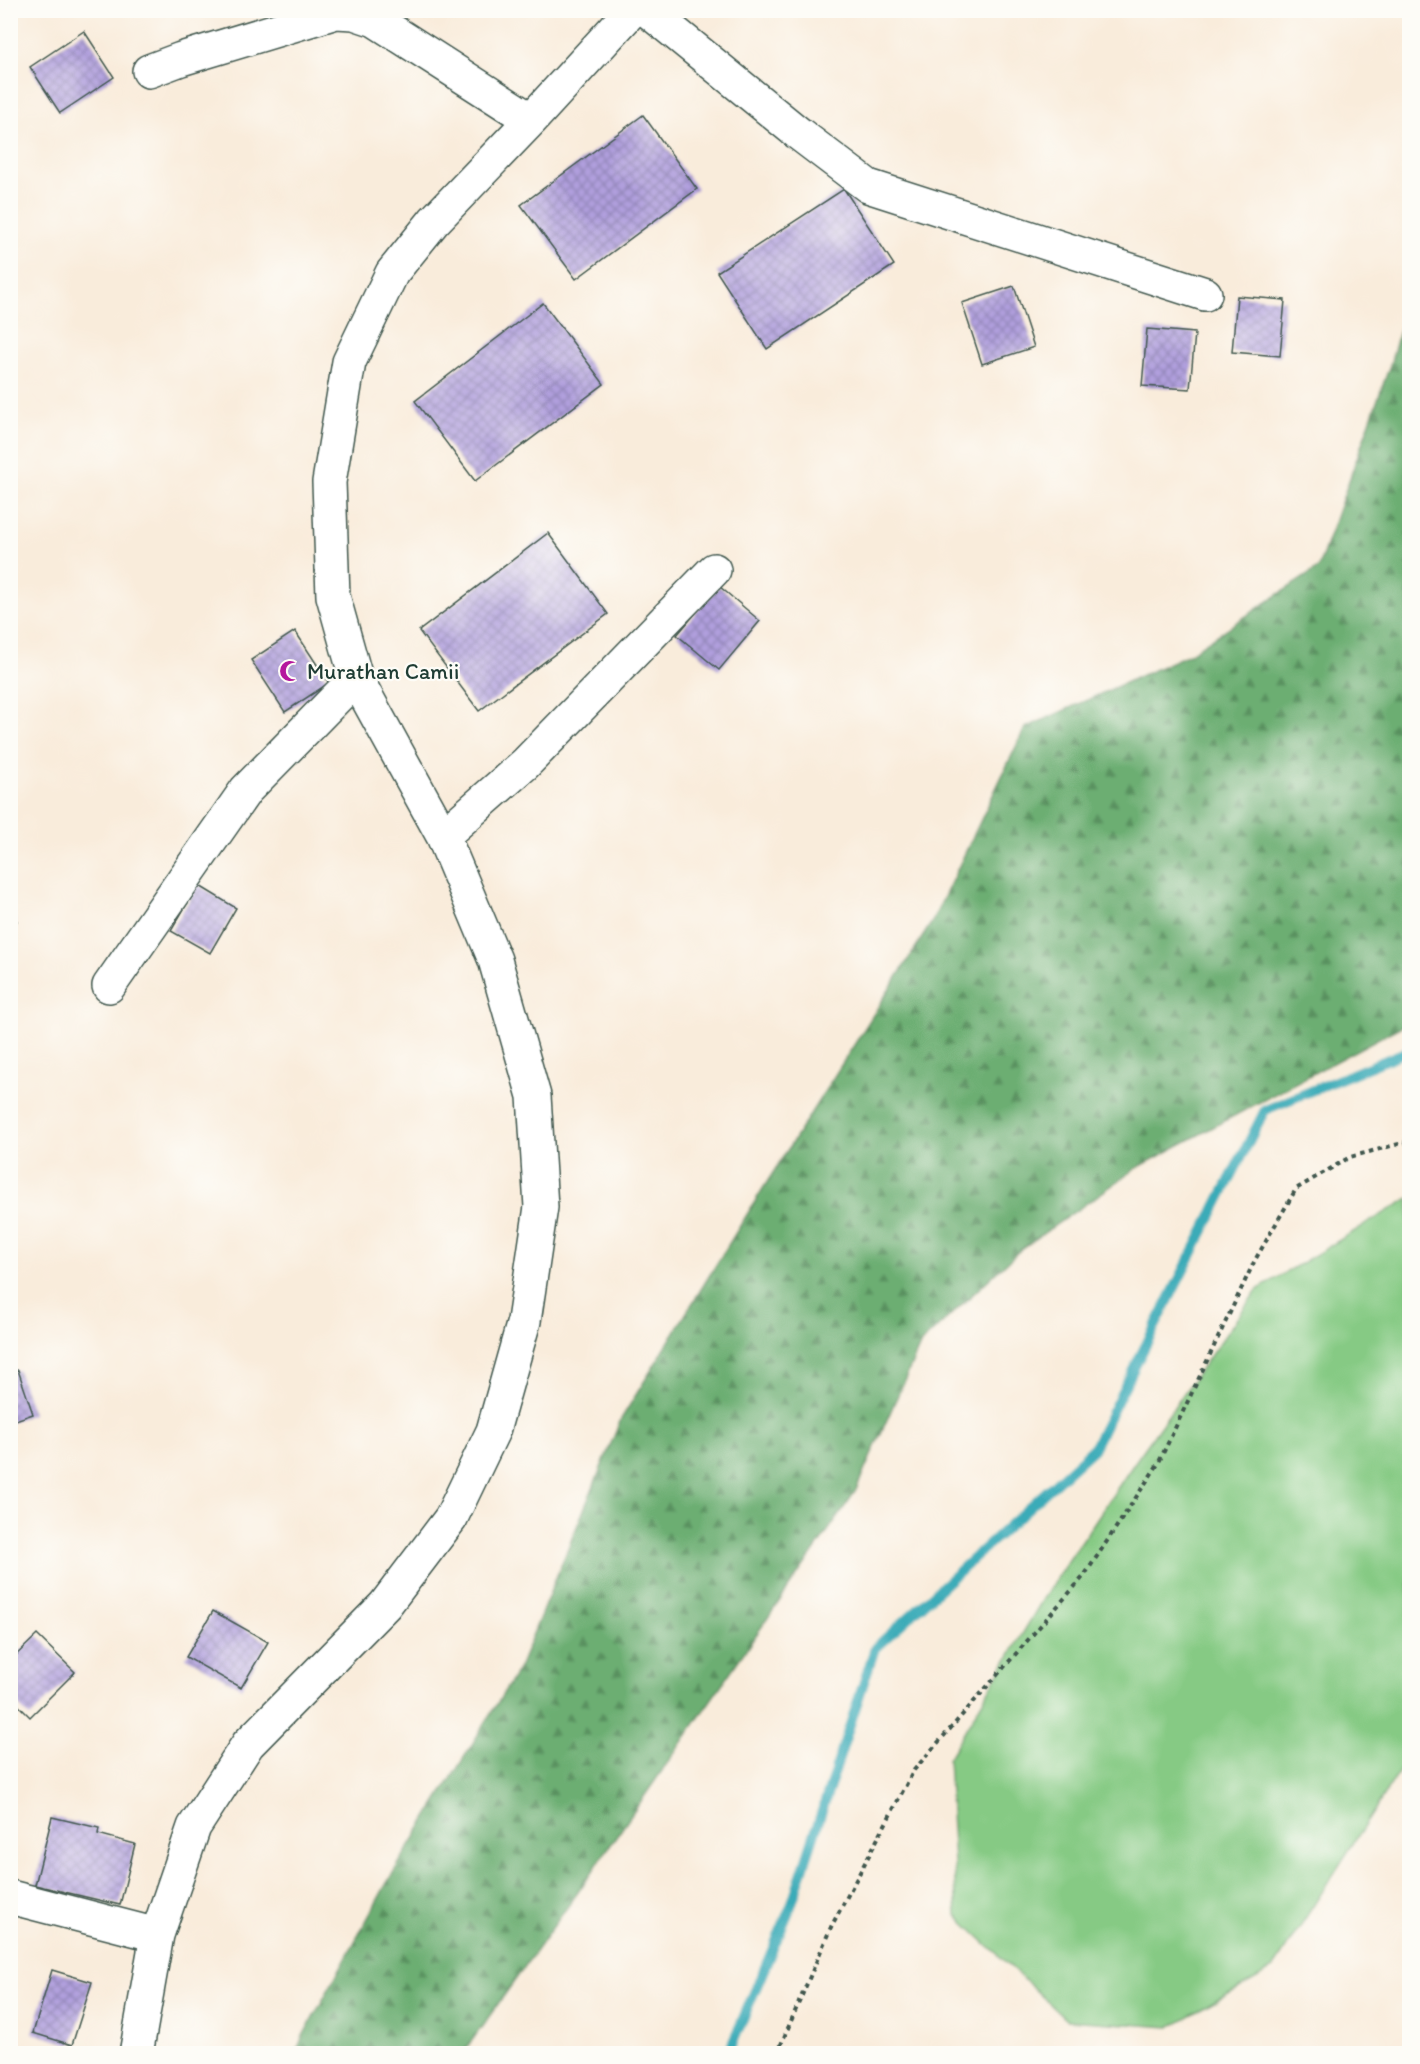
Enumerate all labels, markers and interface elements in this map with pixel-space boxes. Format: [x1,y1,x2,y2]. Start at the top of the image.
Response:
place label: Murathan Camii [307,658,459,685]
mosque icon: Murathan Camii [278,659,302,683]

